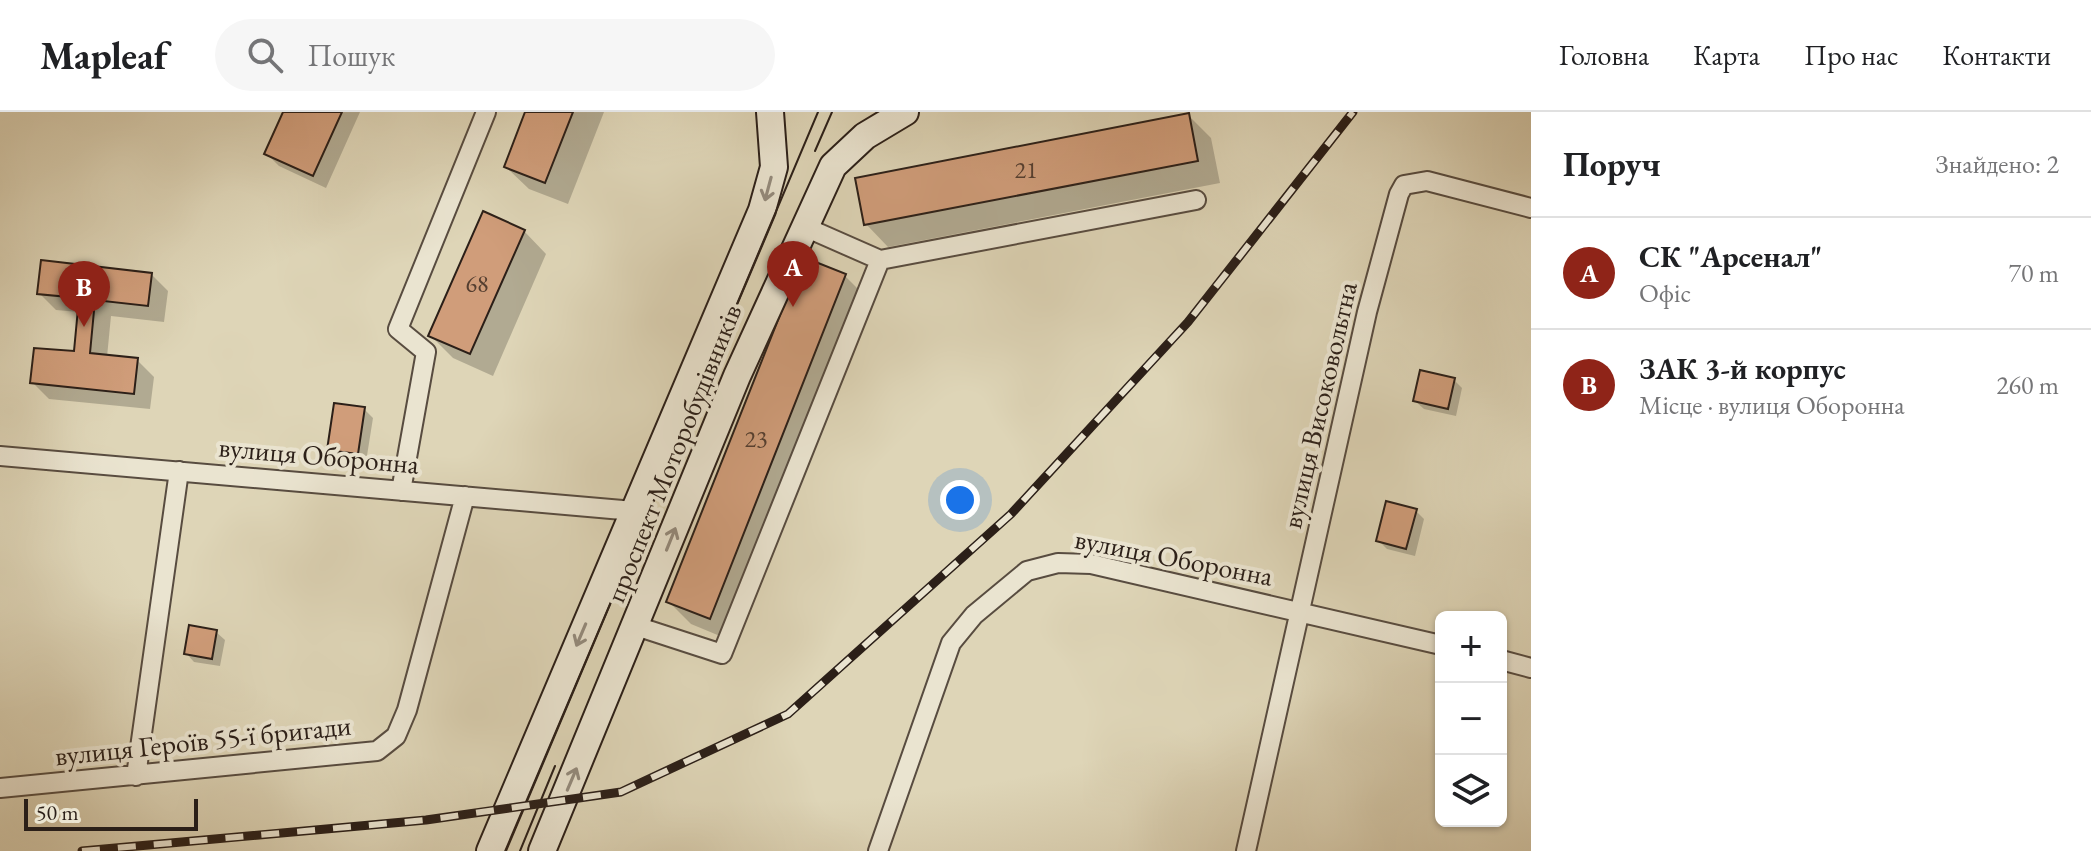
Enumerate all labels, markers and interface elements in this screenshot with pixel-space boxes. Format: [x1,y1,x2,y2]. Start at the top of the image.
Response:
search box [215,19,775,91]
text: Mapleaf [40,31,167,80]
icon: search [243,33,287,77]
text: Пошук [307,36,395,75]
text: Головна [1559,37,1649,73]
text: Карта [1693,37,1760,73]
text: Про нас [1804,37,1898,73]
text: Контакти [1942,37,2051,73]
text: Поруч [1563,142,1661,186]
text: Знайдено: 2 [1936,147,2059,181]
house number: 21 [1014,154,1038,185]
one-way arrow [759,175,774,201]
text: СК "Арсенал" [1639,237,1822,276]
pin: A [767,241,819,307]
text: A [1580,256,1598,290]
text: 70 m [2009,256,2059,290]
pin: B [58,261,110,327]
house number: 68 [465,268,489,299]
text: Офіс [1639,276,1691,310]
street label: вулиця Високовольтна [1273,277,1365,532]
street label: проспект Моторобудівників [597,299,749,607]
text: ЗАК 3-й корпус [1639,349,1846,388]
text: B [1581,368,1597,402]
text: 260 m [1996,368,2059,402]
text: Місце · вулиця Оборонна [1639,388,1905,422]
house number: 23 [744,423,768,454]
street label: вулиця Оборонна [217,428,421,482]
your location [940,480,980,520]
street label: вулиця Оборонна [1072,520,1277,594]
one-way arrow [665,527,680,552]
map controls [1435,611,1507,827]
button: + [1435,611,1507,683]
one-way arrow [573,622,588,647]
button: − [1435,683,1507,755]
street label: вулиця Героїв 55-ї бригади [53,707,353,773]
button: layers [1435,755,1507,827]
one-way arrow [565,767,580,792]
scale bar [24,795,198,831]
text: 50 m [36,798,79,827]

